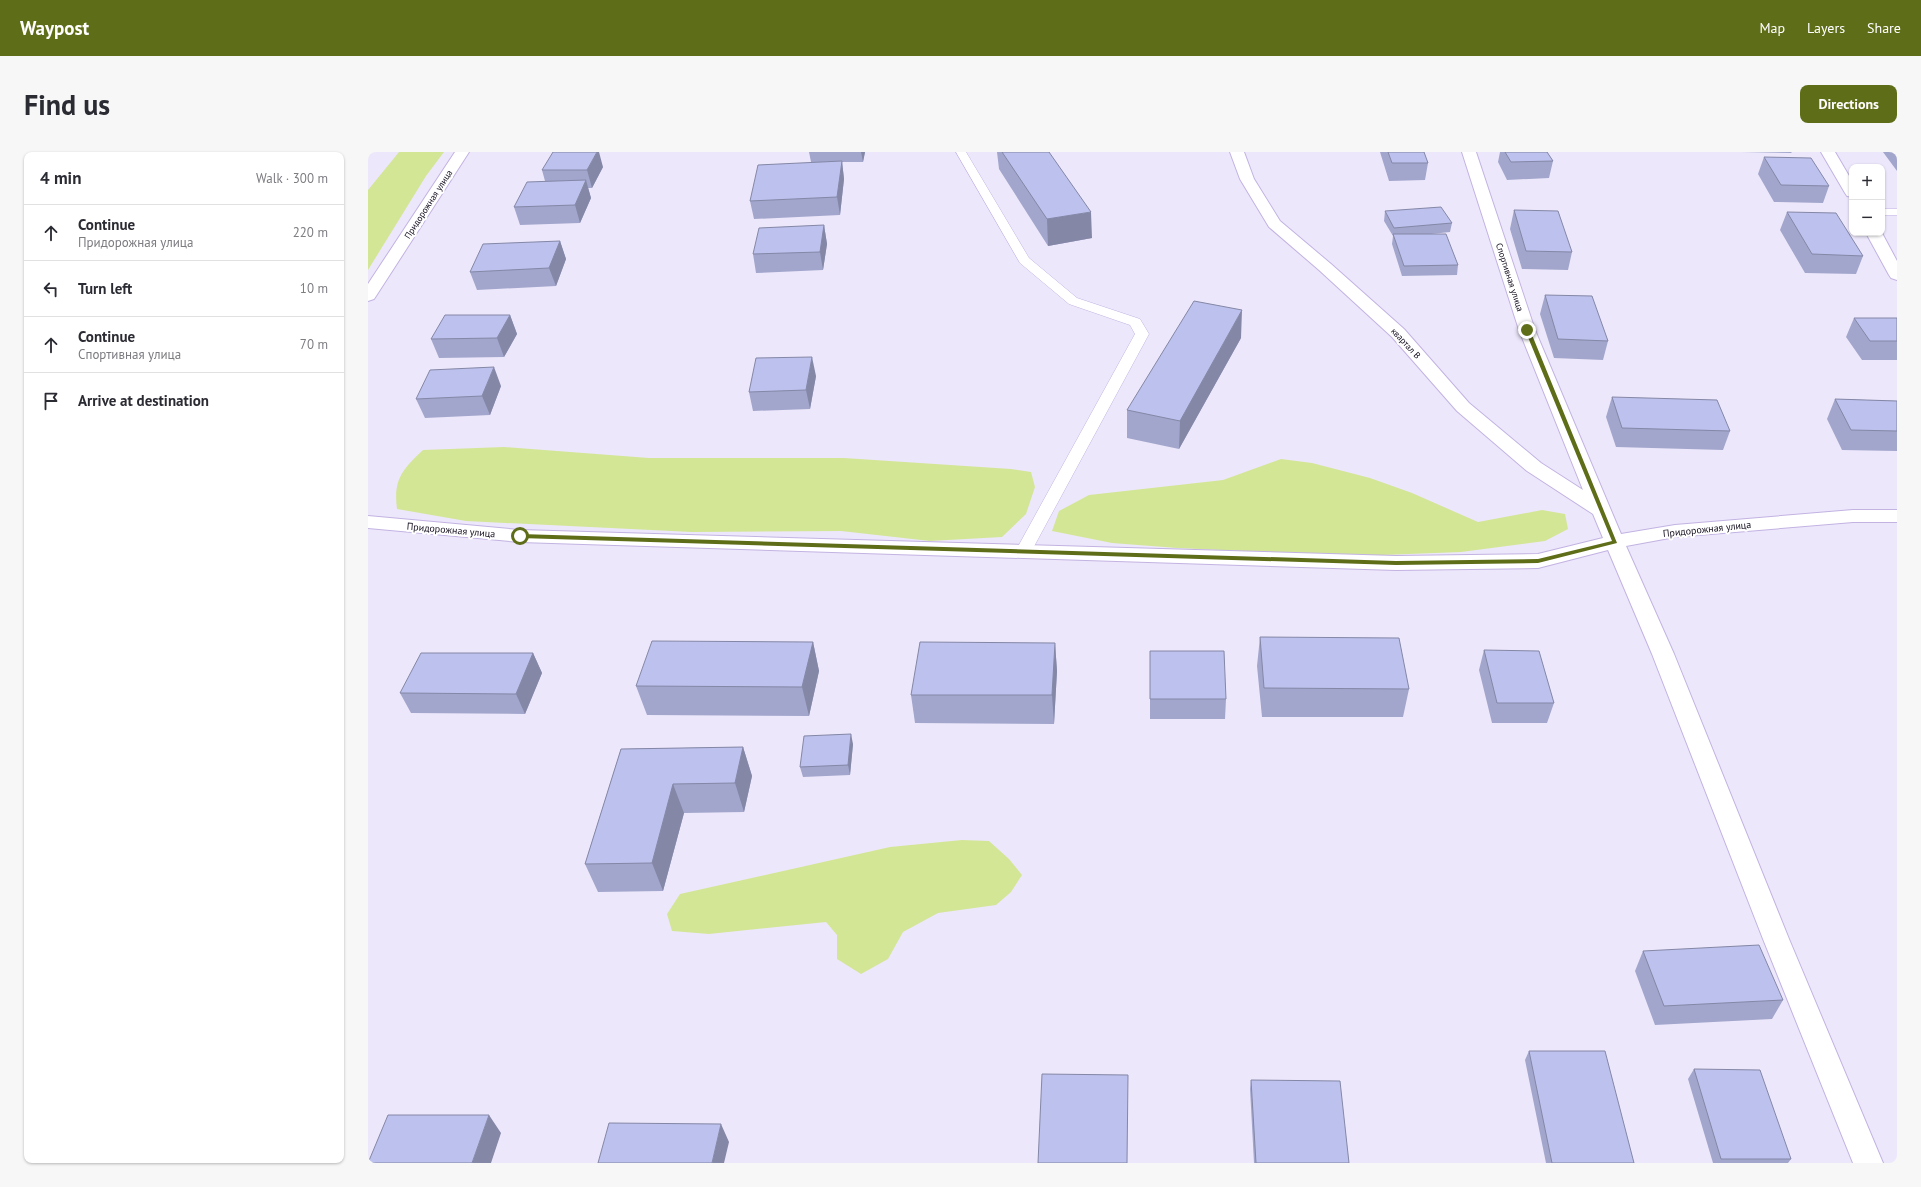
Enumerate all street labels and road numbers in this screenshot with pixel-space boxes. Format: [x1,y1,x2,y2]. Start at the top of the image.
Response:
street label: Придорожная улица [402,168,454,240]
street label: Спортивная улица [1494,241,1526,313]
street label: квартал В [1389,325,1423,361]
street label: Придорожная улица [1662,518,1752,540]
street label: Придорожная улица [406,520,496,540]

